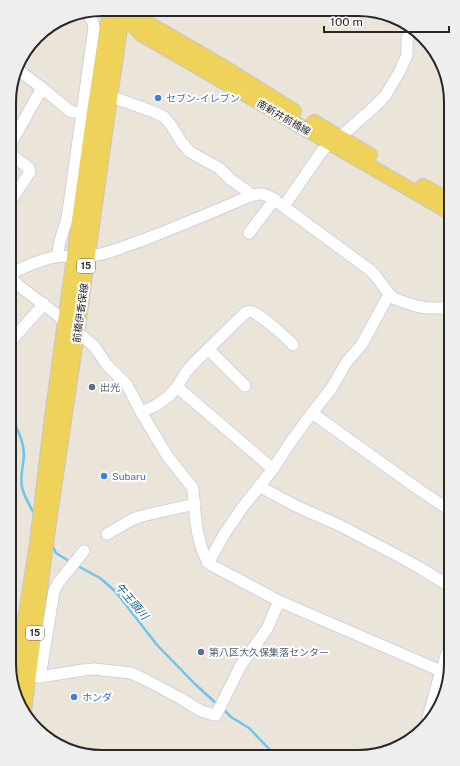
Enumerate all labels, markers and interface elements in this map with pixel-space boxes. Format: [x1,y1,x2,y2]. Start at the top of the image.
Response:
scale bar [324,8,449,34]
text: 100 m [330,15,363,29]
place label: セブン-イレブン [166,92,240,104]
marker: セブン-イレブン [153,93,163,103]
street label: 南新井前橋線 [255,97,313,137]
road number: 15 [77,259,95,273]
street label: 前橋伊香保線 [70,282,90,344]
place label: 出光 [100,381,120,393]
marker: 出光 [87,382,97,392]
place label: Subaru [112,470,146,482]
marker: Subaru [99,471,109,481]
water label: 午王頭川 [113,580,151,622]
road number: 15 [26,626,44,640]
place label: 第八区大久保集落センター [209,646,329,658]
marker: 第八区大久保集落センター [196,647,206,657]
place label: ホンダ [82,691,112,703]
marker: ホンダ [69,692,79,702]

